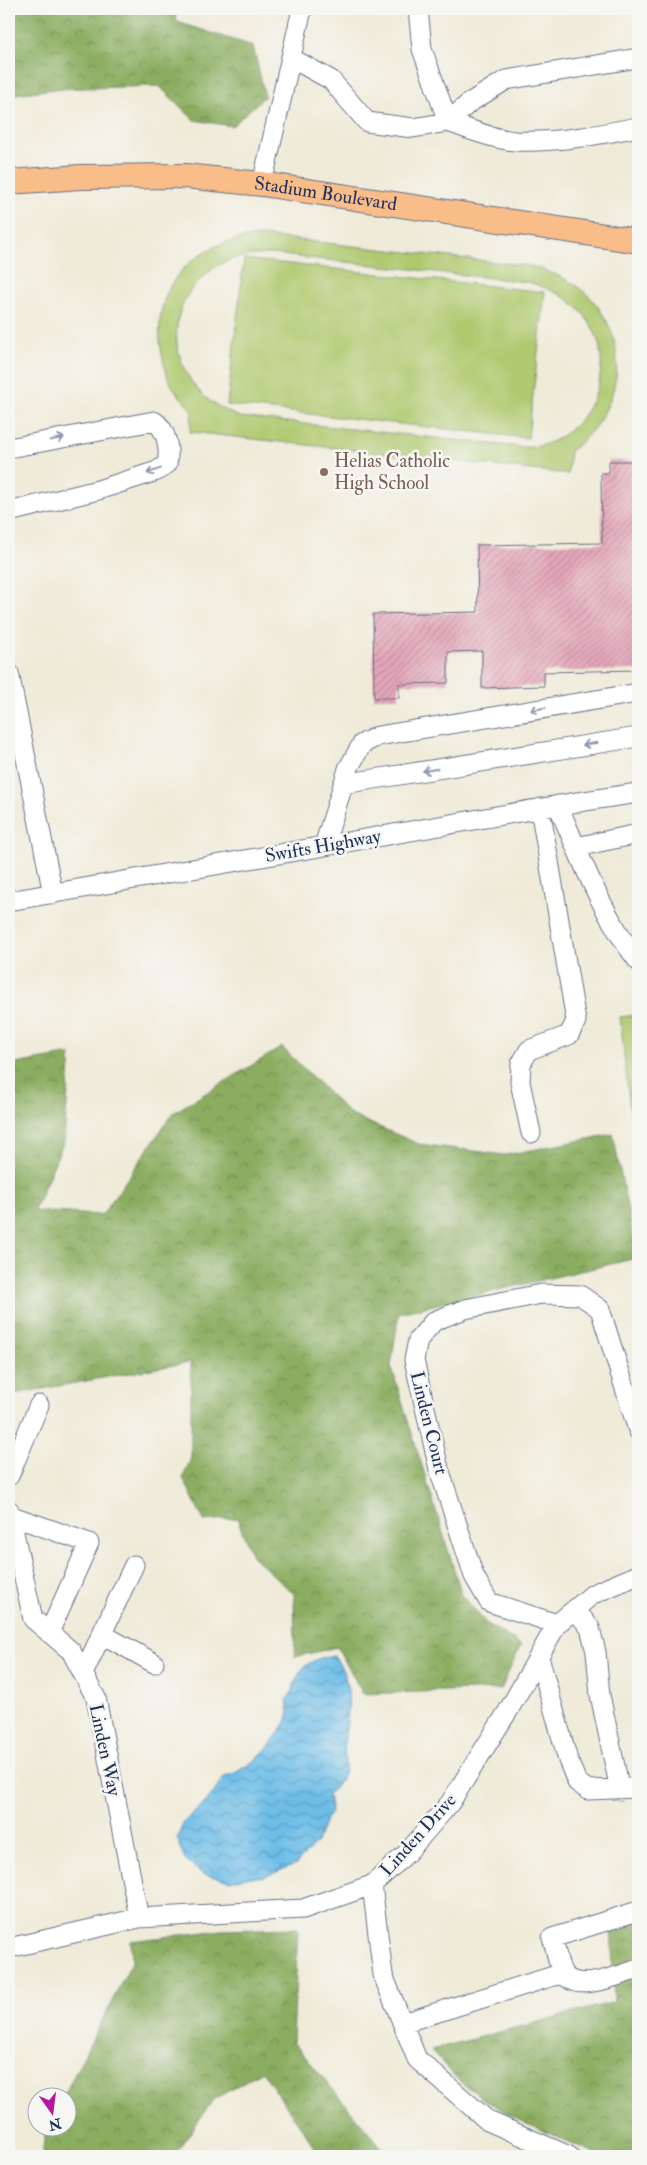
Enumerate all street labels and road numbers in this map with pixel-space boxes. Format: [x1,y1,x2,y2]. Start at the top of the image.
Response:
street label: Stadium Boulevard [253,171,399,216]
street label: Swifts Highway [263,824,383,868]
street label: Linden Court [405,1369,453,1477]
street label: Linden Way [84,1702,127,1799]
street label: Linden Drive [375,1789,461,1881]

